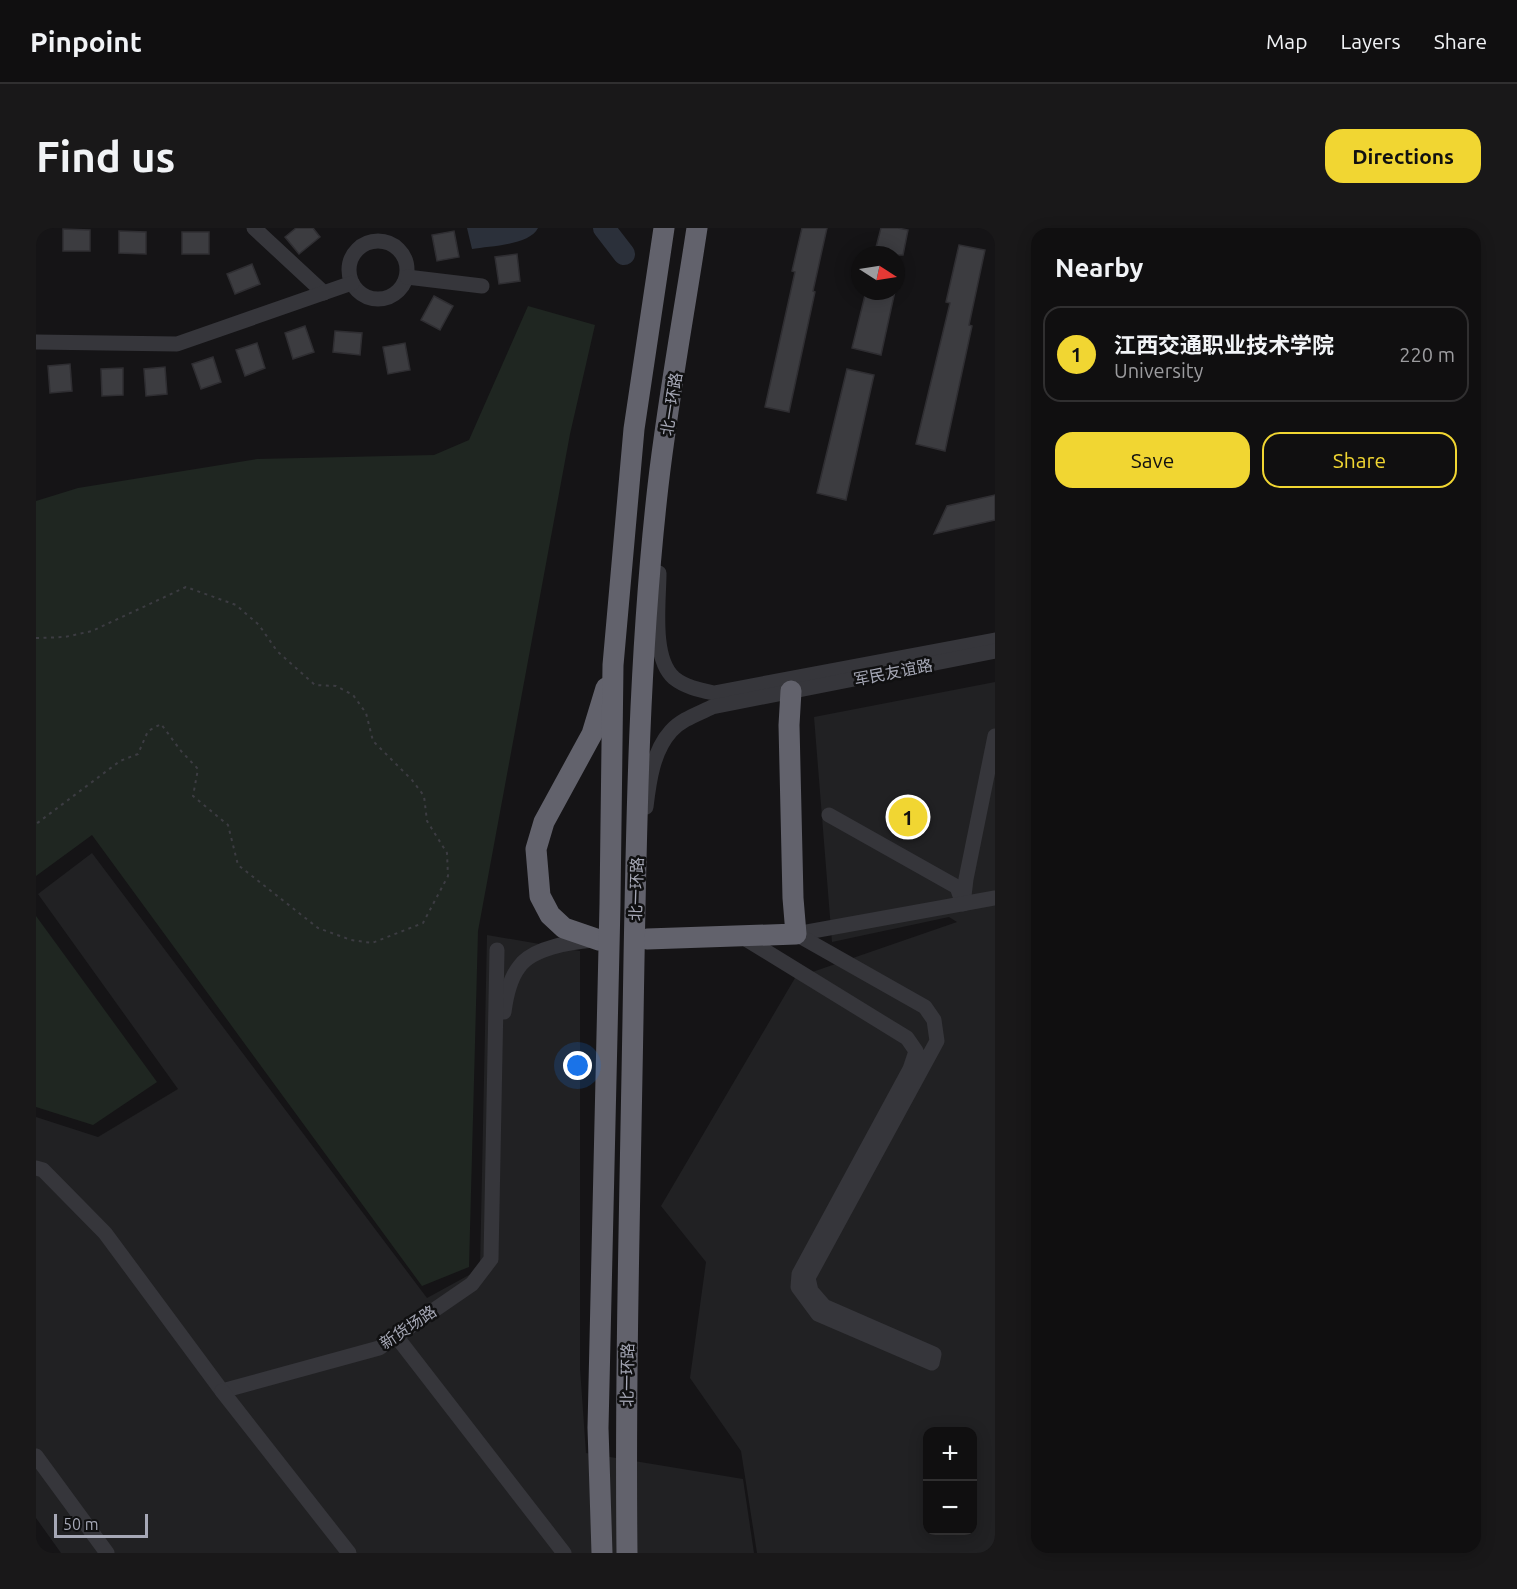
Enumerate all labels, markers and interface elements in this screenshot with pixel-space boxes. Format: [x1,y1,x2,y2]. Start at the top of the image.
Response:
text: Pinpoint [30,26,142,57]
text: Map [1266,29,1307,53]
text: Layers [1340,29,1401,53]
text: Share [1434,29,1487,53]
button: Directions [1325,129,1481,183]
text: Find us [36,133,175,180]
north arrow [851,246,905,300]
text: Nearby [1055,253,1143,282]
text: 江西交通职业技术学院 [1114,332,1334,357]
text: 1 [1071,343,1082,366]
text: 220 m [1399,343,1455,366]
text: University [1114,359,1203,382]
street label: 北一环路 [657,371,685,437]
button: Save [1055,432,1250,488]
button: Share [1262,432,1457,488]
street label: 军民友谊路 [852,656,934,688]
pin: 1 [888,794,928,840]
street label: 北一环路 [626,857,646,921]
your location [563,1051,592,1080]
street label: 新货场路 [376,1302,440,1352]
street label: 北一环路 [617,1343,637,1407]
map controls [923,1427,977,1535]
button: + [923,1427,977,1481]
button: − [923,1481,977,1535]
scale bar [54,1511,148,1538]
text: 50 m [63,1515,99,1533]

